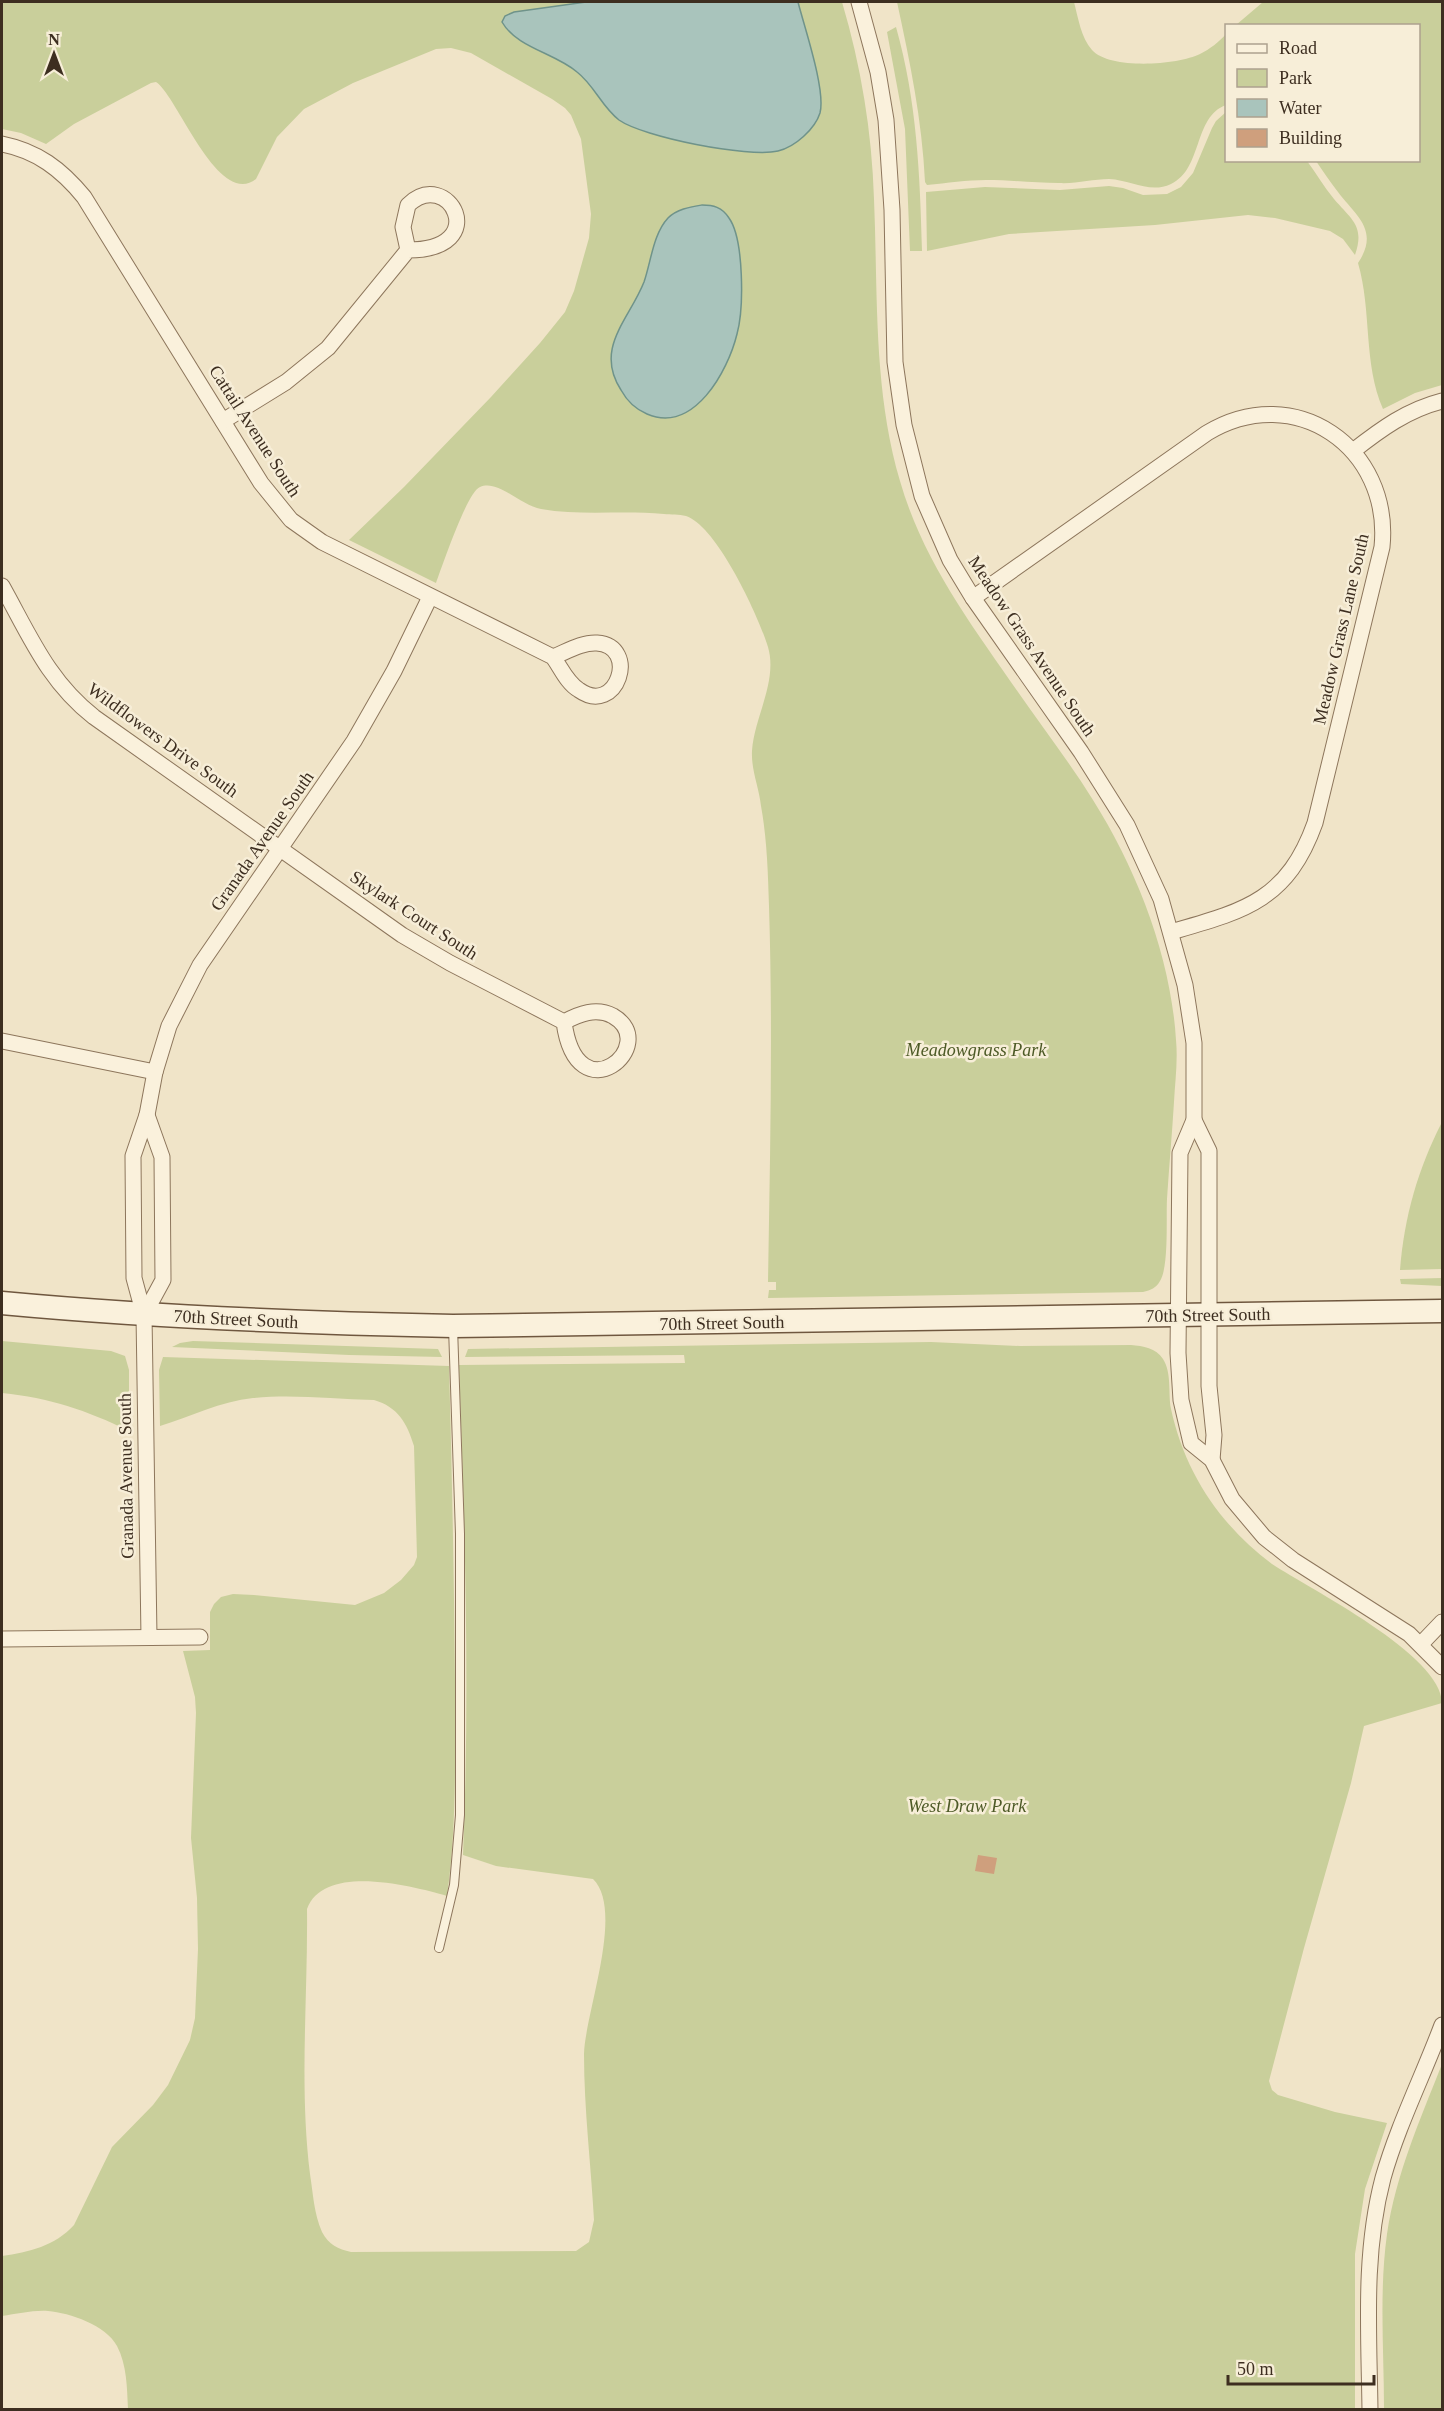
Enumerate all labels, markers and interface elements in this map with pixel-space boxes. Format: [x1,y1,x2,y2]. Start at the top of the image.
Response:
north arrow [24,24,84,84]
legend [1225,24,1420,162]
text: N [48,31,60,48]
text: Road [1279,38,1317,58]
text: Park [1279,68,1312,88]
text: Water [1279,98,1322,118]
text: Building [1279,128,1342,148]
street label: Cattail Avenue South [205,362,305,500]
street label: Meadow Grass Lane South [1309,532,1373,726]
street label: Meadow Grass Avenue South [964,552,1100,740]
street label: Wildflowers Drive South [84,679,242,801]
street label: Granada Avenue South [206,767,318,915]
street label: Skylark Court South [346,866,482,964]
park label: Meadowgrass Park [905,1040,1047,1060]
street label: 70th Street South [1145,1304,1271,1326]
street label: 70th Street South [173,1306,299,1332]
street label: 70th Street South [659,1312,785,1334]
street label: Granada Avenue South [115,1393,137,1559]
park label: West Draw Park [908,1796,1027,1816]
scale bar [1228,2348,1374,2386]
text: 50 m [1237,2359,1274,2379]

